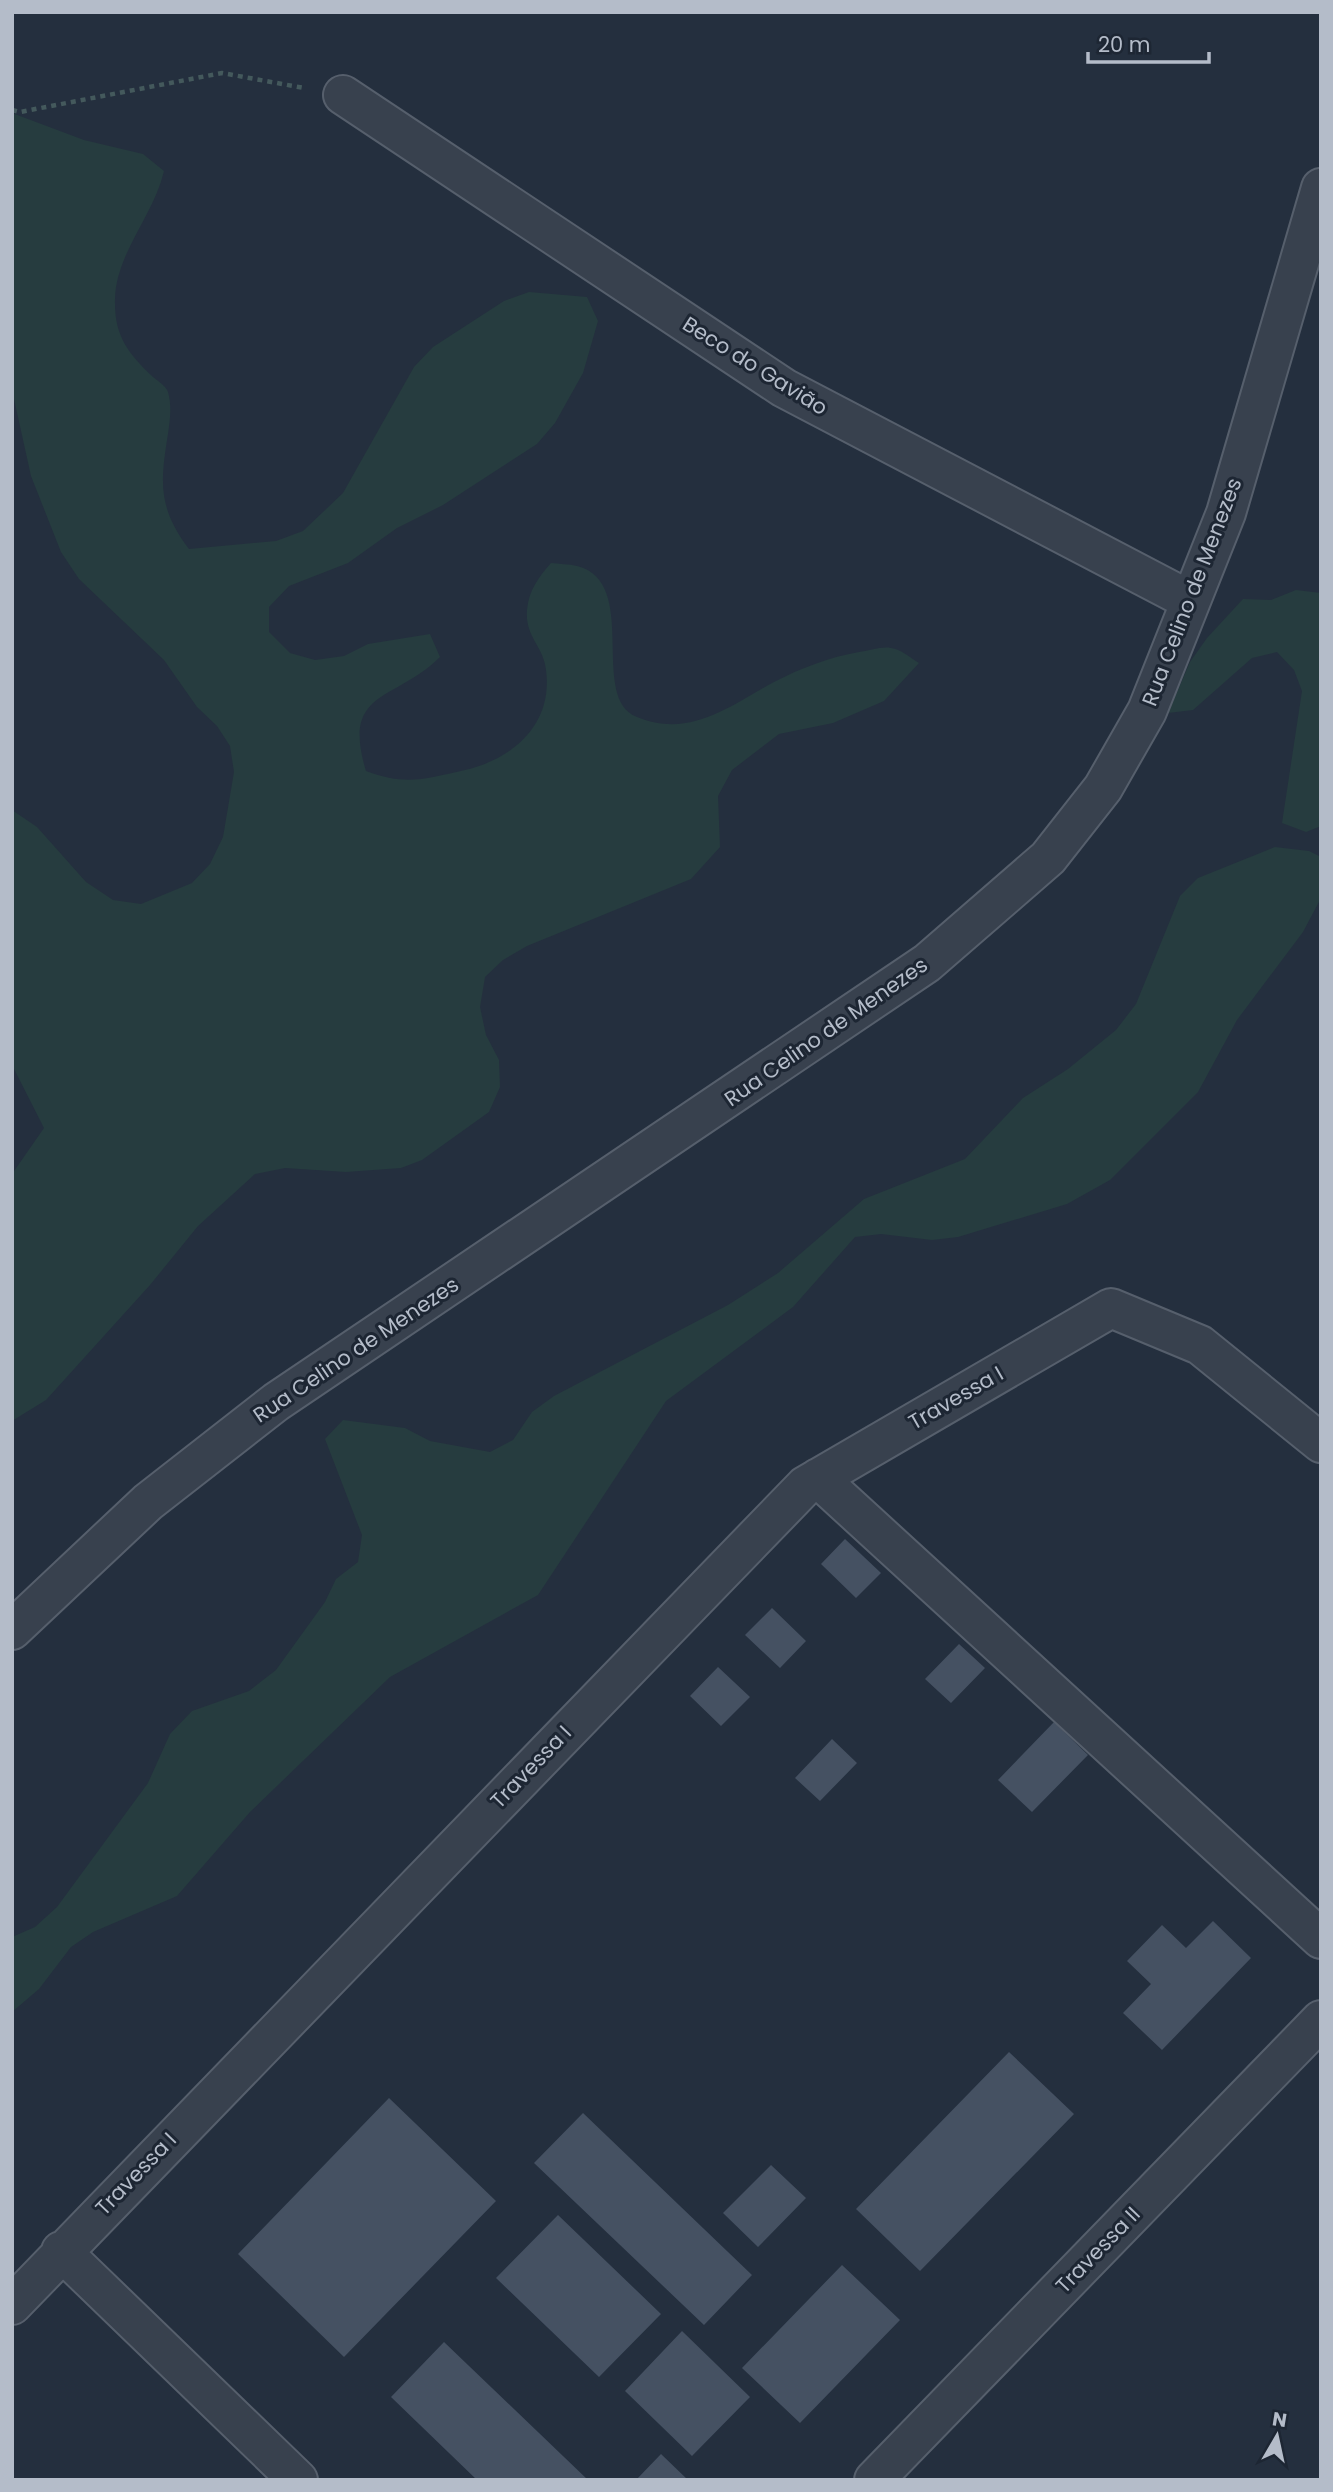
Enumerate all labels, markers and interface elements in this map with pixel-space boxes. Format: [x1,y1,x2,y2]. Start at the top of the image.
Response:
scale bar [1088,21,1209,65]
text: 20 m [1098,30,1151,59]
street label: Beco do Gavião [677,309,833,422]
street label: Rua Celino de Menezes [1135,474,1248,710]
street label: Rua Celino de Menezes [718,950,933,1113]
street label: Rua Celino de Menezes [247,1270,464,1429]
street label: Travessa I [903,1359,1009,1436]
street label: Travessa I [484,1719,578,1815]
street label: Travessa I [89,2126,183,2222]
street label: Travessa II [1049,2200,1146,2299]
north arrow [1242,2401,1312,2471]
text: N [1270,2405,1289,2434]

